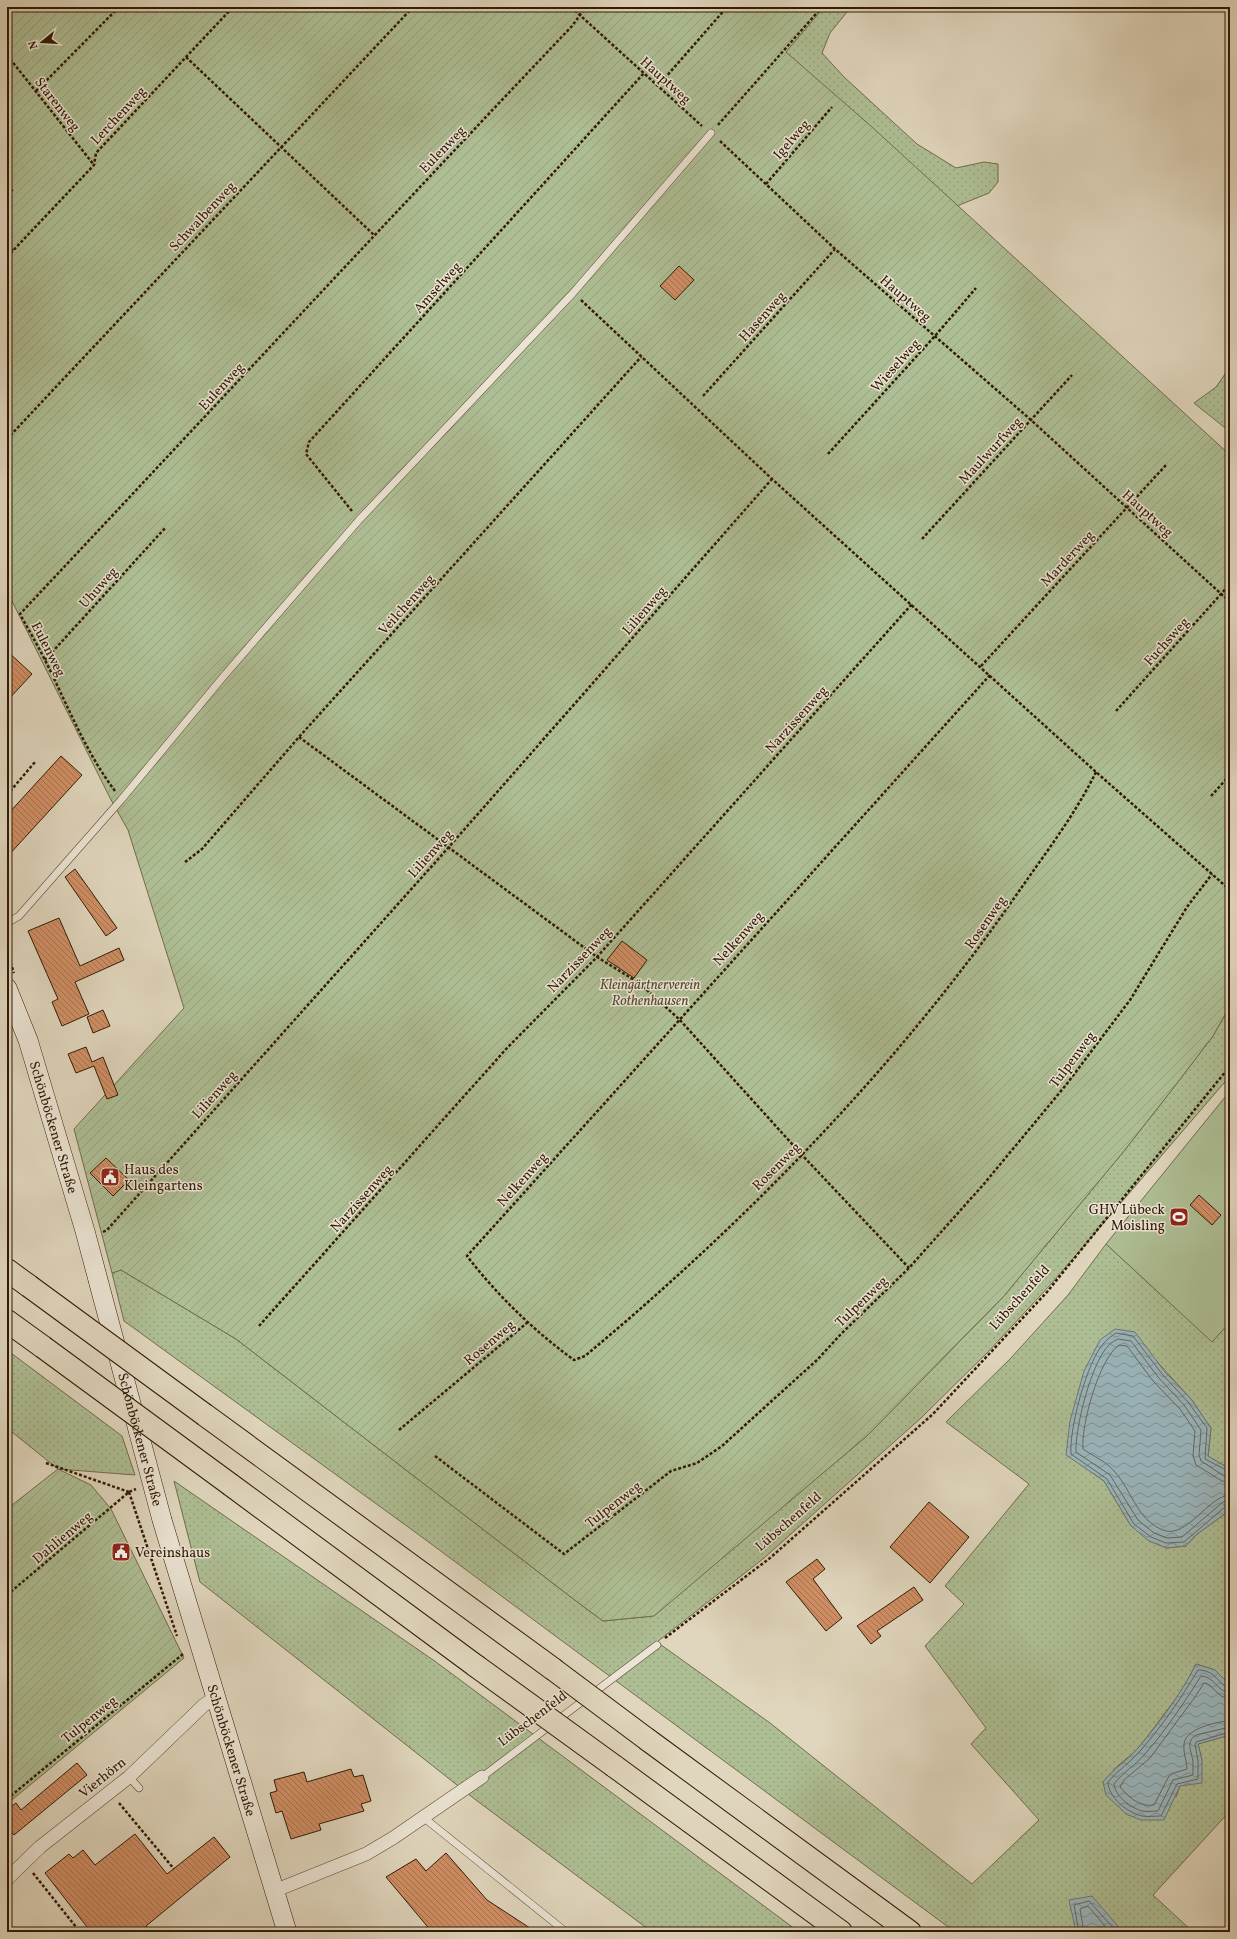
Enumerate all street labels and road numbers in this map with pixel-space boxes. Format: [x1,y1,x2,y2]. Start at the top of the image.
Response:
street label: Hauptweg [635,53,695,109]
street label: Starenweg [30,74,84,136]
street label: Lerchenweg [87,83,151,149]
street label: Igelweg [769,116,815,164]
street label: Eulenweg [416,122,471,178]
street label: Schwalbenweg [165,178,241,256]
street label: Amselweg [410,258,466,318]
street label: Hauptweg [875,271,935,327]
street label: Hasenweg [735,287,791,347]
street label: Wieselweg [867,335,925,397]
street label: Eulenweg [195,359,249,415]
street label: Maulwurfweg [955,413,1027,489]
street label: Hauptweg [1117,486,1177,542]
street label: Marderweg [1037,527,1099,591]
street label: Uhuweg [75,563,123,613]
street label: Veilchenweg [374,570,440,640]
street label: Lilienweg [618,582,672,640]
street label: Fuchsweg [1140,613,1194,671]
street label: Eulenweg [26,619,70,680]
street label: Narzissenweg [761,682,833,758]
street label: Lilienweg [404,826,458,882]
street label: Rosenweg [961,892,1012,954]
street label: Nelkenweg [709,908,769,970]
street label: Narzissenweg [544,923,617,997]
street label: Tulpenweg [1046,1028,1101,1092]
street label: Schönböckener Straße [24,1059,81,1196]
street label: Lilienweg [188,1067,242,1123]
street label: Rosenweg [749,1139,806,1196]
street label: Nelkenweg [493,1149,553,1211]
street label: Narzissenweg [326,1161,398,1237]
street label: Lübschenfeld [986,1261,1055,1335]
street label: Tulpenweg [832,1272,893,1332]
street label: Rosenweg [460,1316,520,1370]
street label: Schönböckener Straße [112,1371,166,1509]
street label: Tulpenweg [582,1477,646,1533]
street label: Lübschenfeld [752,1488,826,1556]
street label: Dahlienweg [29,1507,97,1569]
street label: Schönböckener Straße [201,1682,259,1819]
street label: Lübschenfeld [494,1687,572,1752]
street label: Tulpenweg [58,1692,122,1748]
street label: Vierhörn [75,1753,131,1803]

